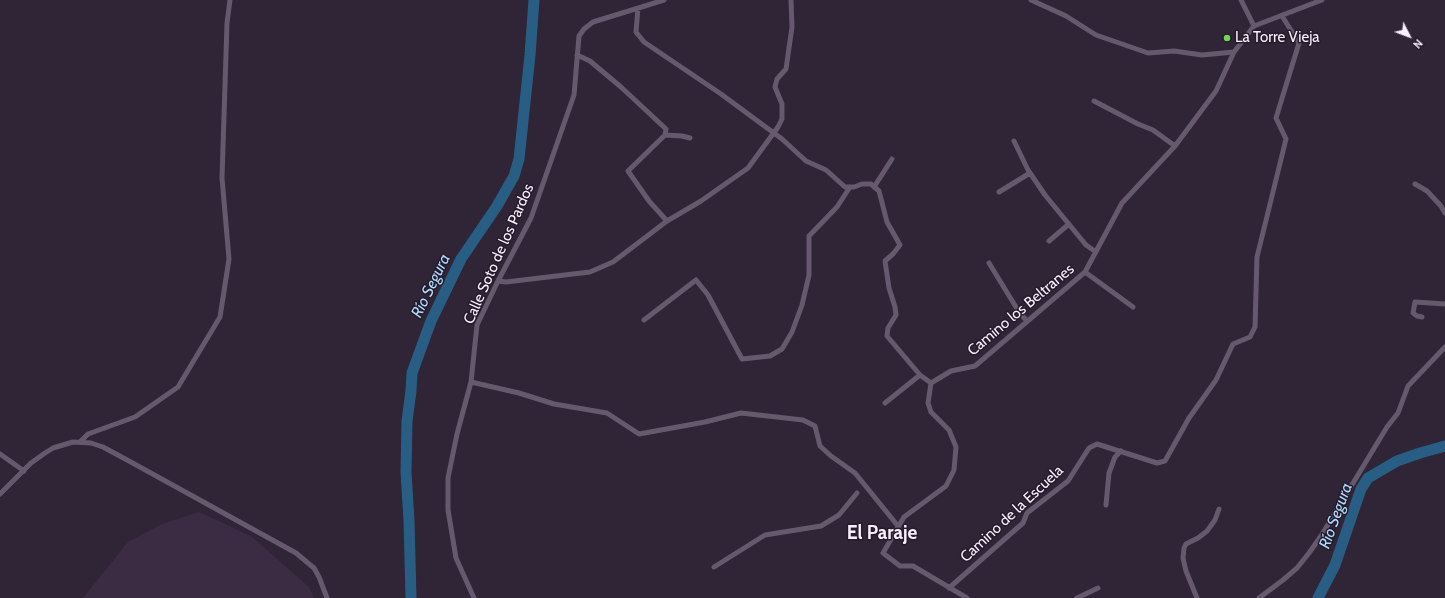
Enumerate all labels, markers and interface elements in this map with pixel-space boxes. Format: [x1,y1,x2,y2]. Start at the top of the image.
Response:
north arrow [1389,16,1429,56]
place label: La Torre Vieja [1235,29,1320,47]
marker: La Torre Vieja [1222,33,1232,43]
text: N [1410,36,1426,52]
street label: Calle Soto de los Pardos [460,181,538,327]
water label: Río Segura [407,251,455,321]
street label: Camino los Beltranes [964,260,1078,360]
street label: Camino de la Escuela [957,462,1067,566]
water label: Río Segura [1315,481,1357,551]
district label: El Paraje [847,522,917,544]

